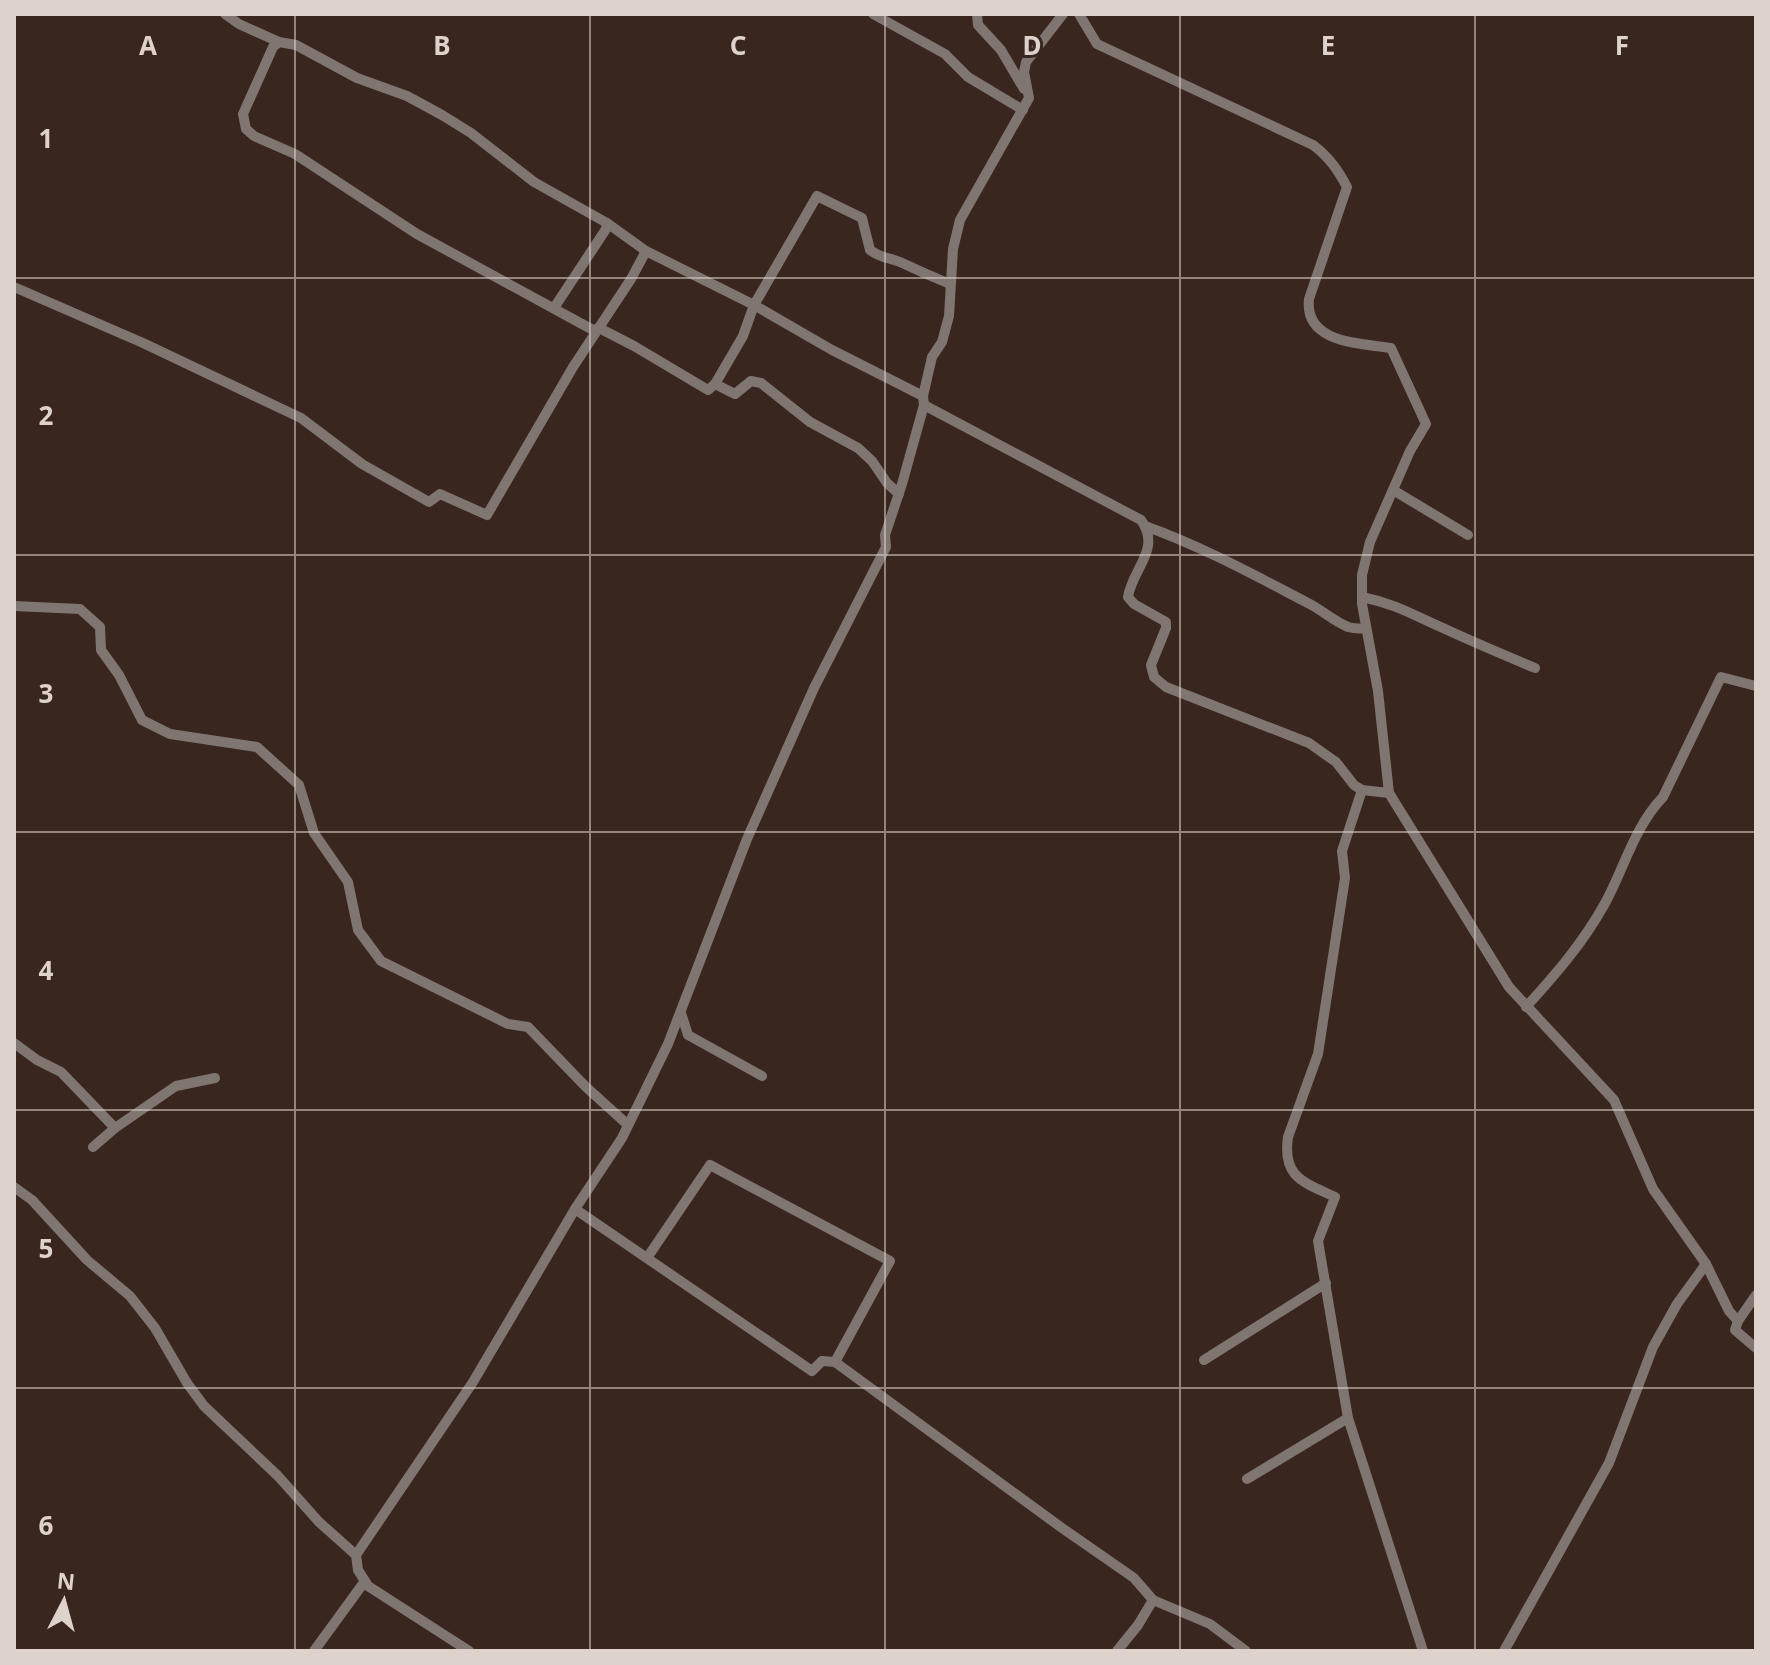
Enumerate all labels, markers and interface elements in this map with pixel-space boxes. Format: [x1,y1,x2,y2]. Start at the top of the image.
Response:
text: A [139,27,157,63]
text: B [433,27,451,63]
text: C [730,27,746,63]
text: D [1022,27,1042,63]
text: E [1321,27,1335,63]
text: F [1615,27,1629,63]
text: 1 [39,120,53,156]
text: 2 [39,397,54,433]
text: 3 [39,675,53,711]
text: 4 [39,952,54,988]
text: 5 [39,1230,53,1266]
text: 6 [39,1507,54,1543]
north arrow [24,1561,104,1641]
text: N [56,1564,77,1596]

